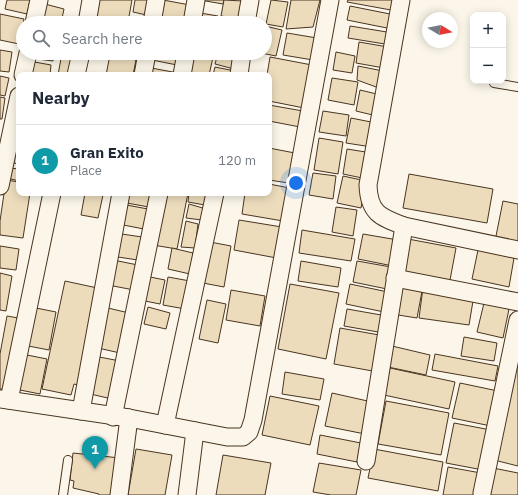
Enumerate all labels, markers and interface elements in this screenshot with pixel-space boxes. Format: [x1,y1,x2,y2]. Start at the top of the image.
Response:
north arrow [422,12,458,48]
map controls [470,12,506,84]
button: + [470,12,506,48]
search box [16,16,272,60]
icon: search [30,27,52,49]
text: Search here [62,29,142,48]
button: − [470,48,506,84]
text: Nearby [32,87,90,109]
text: Gran Exito [70,143,144,162]
text: 1 [41,152,49,169]
text: 120 m [218,152,256,169]
text: Place [70,162,102,179]
your location [286,173,306,193]
pin: 1 [82,436,108,469]

